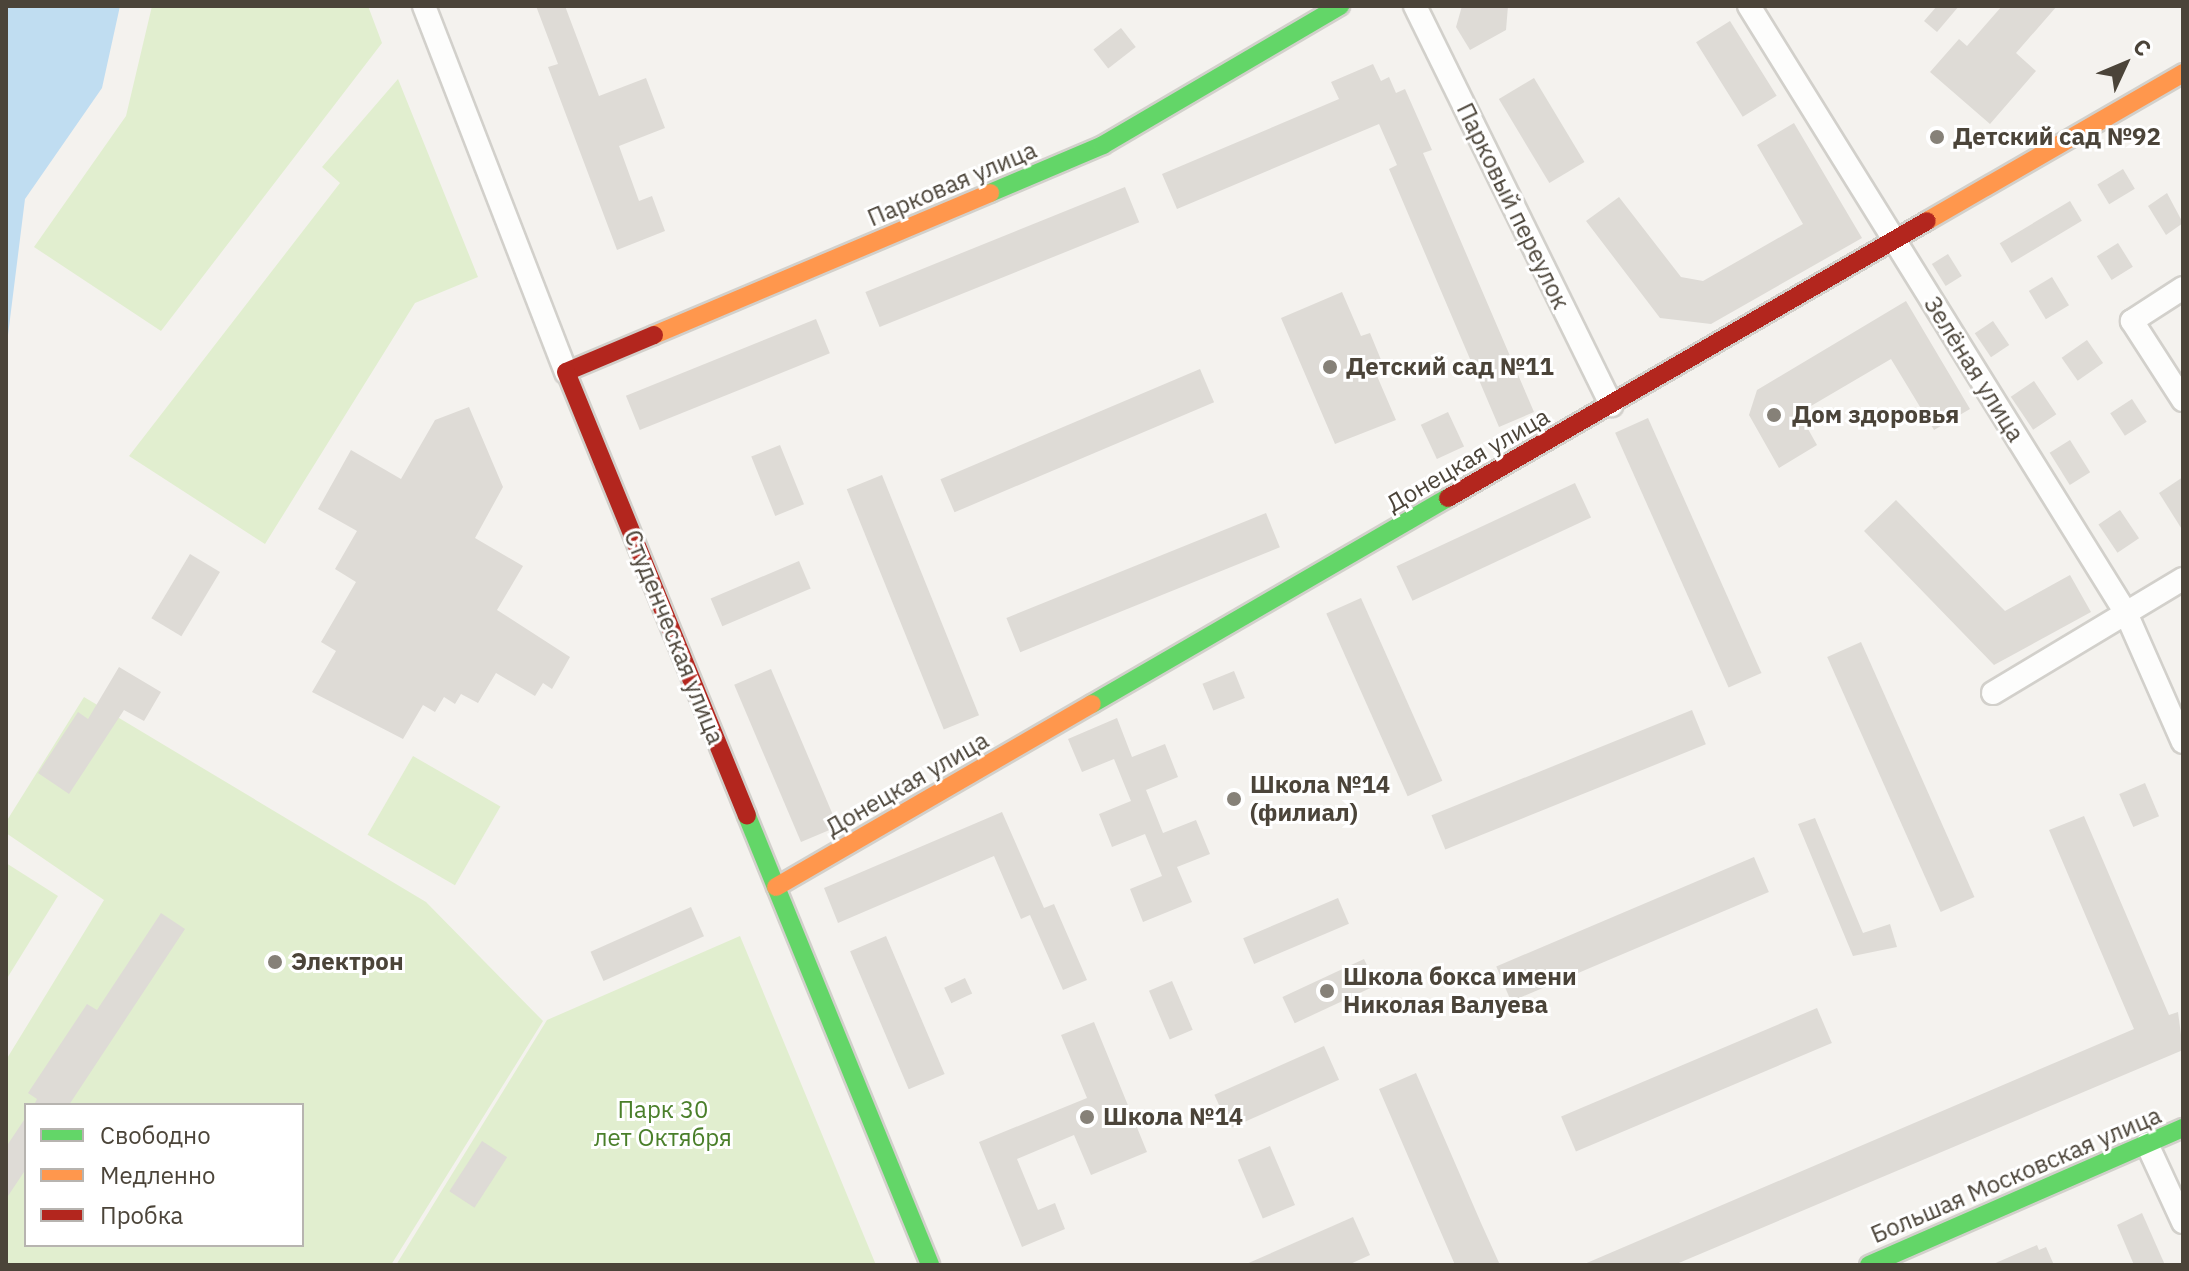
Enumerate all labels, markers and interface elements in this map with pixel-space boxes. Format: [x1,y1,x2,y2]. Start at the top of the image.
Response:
north arrow [2085,24,2165,104]
text: С [2127,32,2158,62]
street label: Парковый переулок [1451,98,1575,314]
place label: Детский сад №92 [1953,123,2161,151]
marker: Детский сад №92 [1928,128,1946,146]
street label: Парковая улица [863,135,1041,233]
street label: Зелёная улица [1918,291,2030,447]
place label: Детский сад №11 [1346,353,1554,381]
marker: Детский сад №11 [1321,358,1339,376]
place label: Дом здоровья [1792,401,1959,429]
street label: Донецкая улица [1381,402,1555,518]
marker: Дом здоровья [1763,404,1785,426]
street label: Студенческая улица [618,526,730,748]
street label: Донецкая улица [820,726,994,842]
place label: Школа №14 (филиал) [1250,771,1390,827]
marker: Школа №14 (филиал) [1225,790,1243,808]
place label: Электрон [291,948,404,976]
marker: Электрон [266,953,284,971]
place label: Школа бокса имени Николая Валуева [1343,963,1577,1019]
marker: Школа бокса имени Николая Валуева [1318,982,1336,1000]
park label: Парк 30 лет Октября [594,1096,732,1152]
street label: Большая Московская улица [1866,1101,2166,1249]
legend [24,1103,304,1247]
place label: Школа №14 [1103,1103,1243,1131]
marker: Школа №14 [1078,1108,1096,1126]
text: Свободно [100,1119,211,1151]
text: Медленно [100,1159,216,1191]
text: Пробка [100,1199,183,1231]

